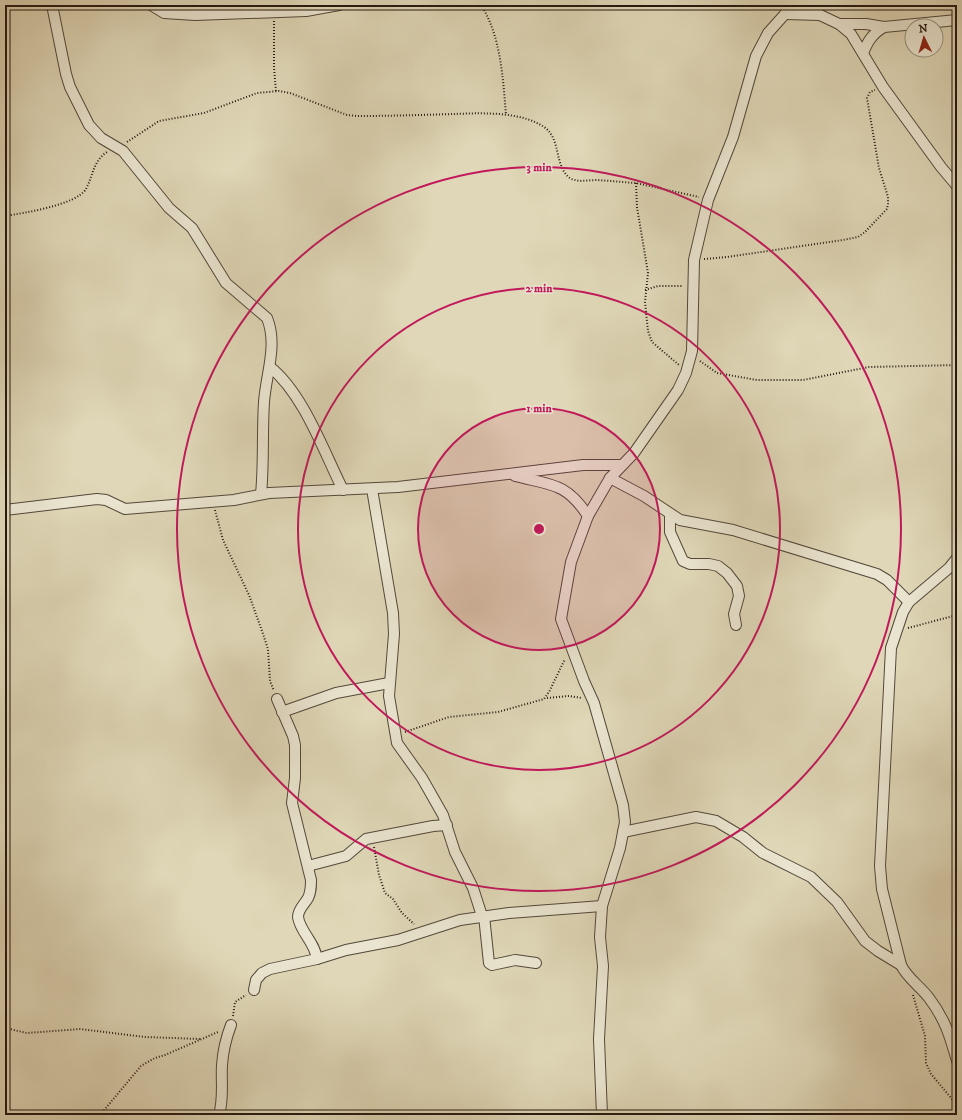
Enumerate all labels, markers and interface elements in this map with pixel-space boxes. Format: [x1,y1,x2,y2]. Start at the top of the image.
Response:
north arrow [904,18,944,58]
text: N [918,22,928,36]
text: 3 min [526,160,552,175]
text: 2 min [526,281,553,296]
text: 1 min [526,401,552,416]
centre of rings [532,522,546,536]

